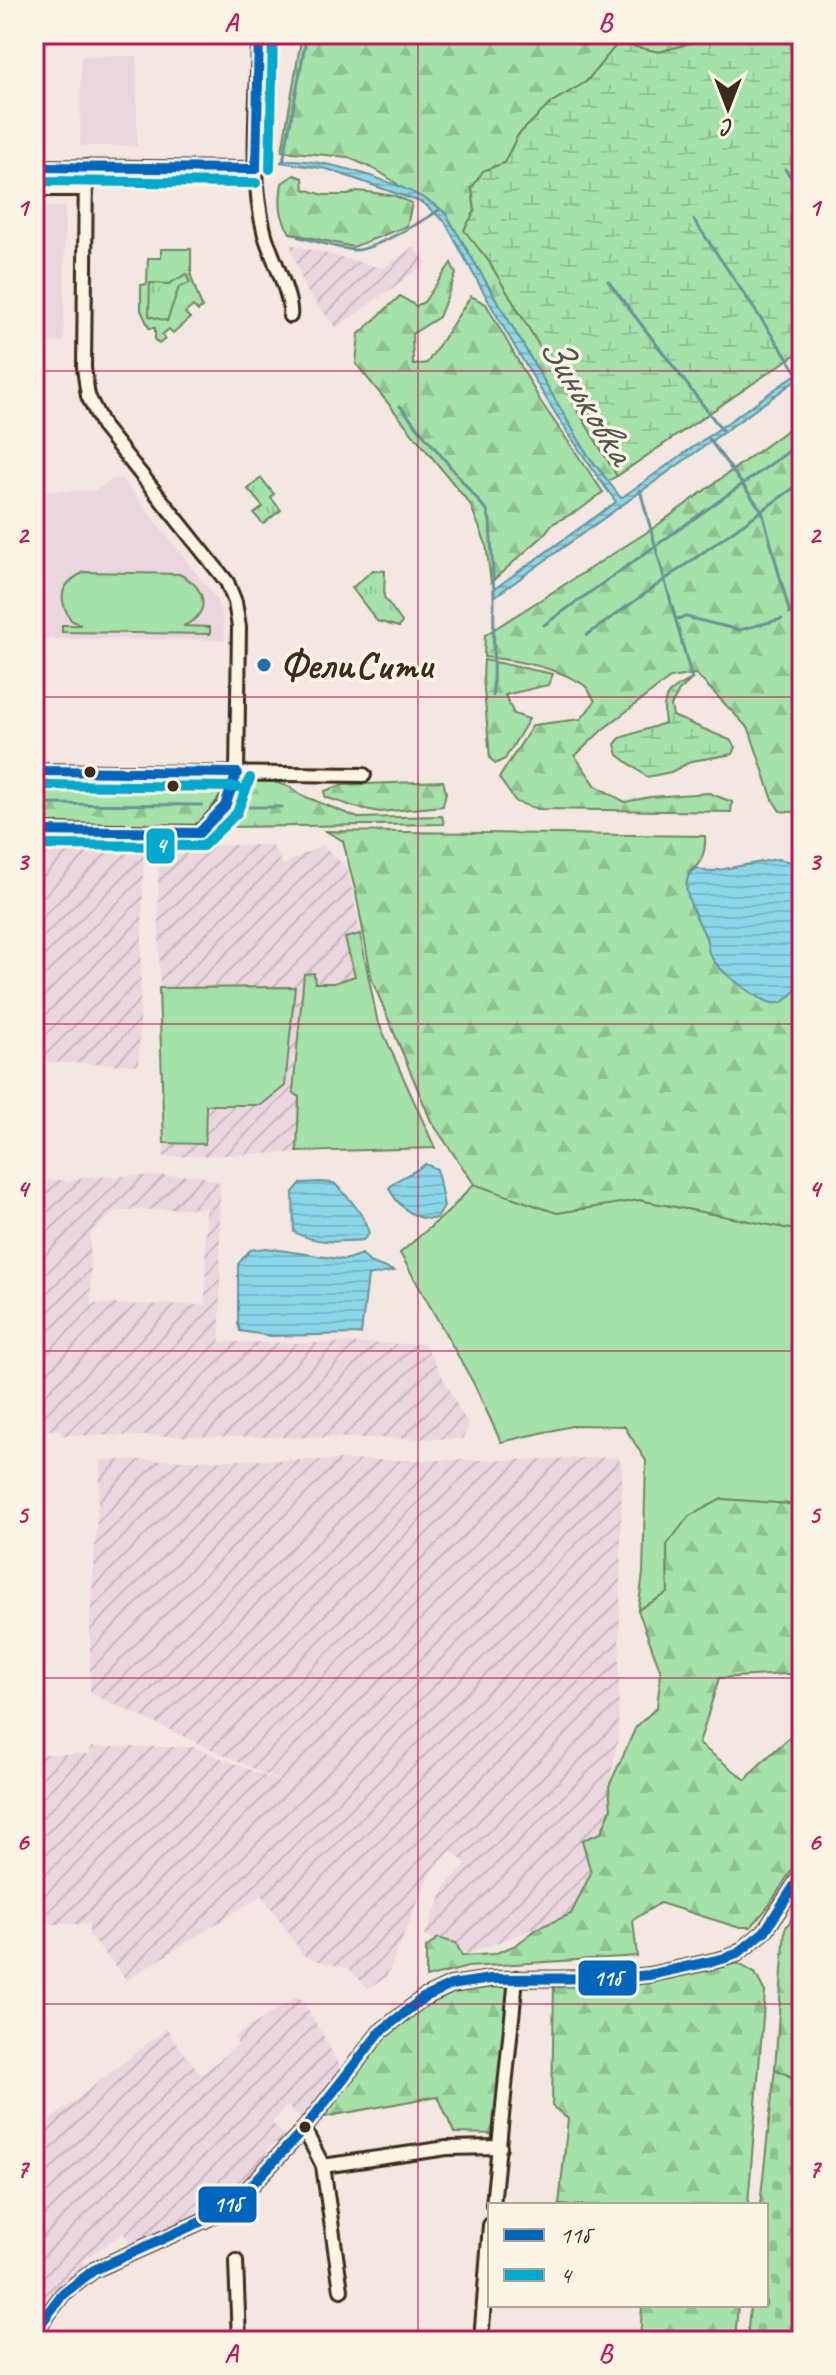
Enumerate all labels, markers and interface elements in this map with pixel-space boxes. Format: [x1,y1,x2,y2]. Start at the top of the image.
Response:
text: A [224,6,239,39]
text: B [598,6,614,39]
north arrow [688,68,768,148]
text: С [719,113,733,141]
text: 1 [16,191,31,224]
text: 1 [808,191,823,224]
water label: Зиньковка [527,325,650,477]
text: 2 [16,518,30,551]
text: 2 [808,518,822,551]
place label: ФелиСити [280,640,435,690]
marker: ФелиСити [255,656,273,674]
unlabelled marker [82,764,98,780]
unlabelled marker [165,778,181,794]
line badge: 4 [145,827,176,865]
text: 4 [156,832,169,860]
text: 3 [16,845,30,878]
text: 3 [808,845,822,878]
text: 4 [16,1172,31,1205]
text: 4 [808,1172,823,1205]
text: 5 [16,1498,30,1531]
text: 5 [808,1498,822,1531]
text: 6 [16,1825,30,1858]
text: 6 [808,1825,822,1858]
line badge: 11б [577,1959,638,1997]
text: 11б [593,1965,627,1993]
unlabelled marker [297,2119,313,2135]
text: 7 [16,2152,30,2185]
text: 7 [808,2152,822,2185]
line badge: 11б [197,2185,258,2224]
text: 11б [213,2191,247,2219]
legend [488,2203,768,2307]
text: 11б [560,2220,596,2250]
text: 4 [560,2260,573,2290]
text: A [224,2337,239,2370]
text: B [598,2337,614,2370]

